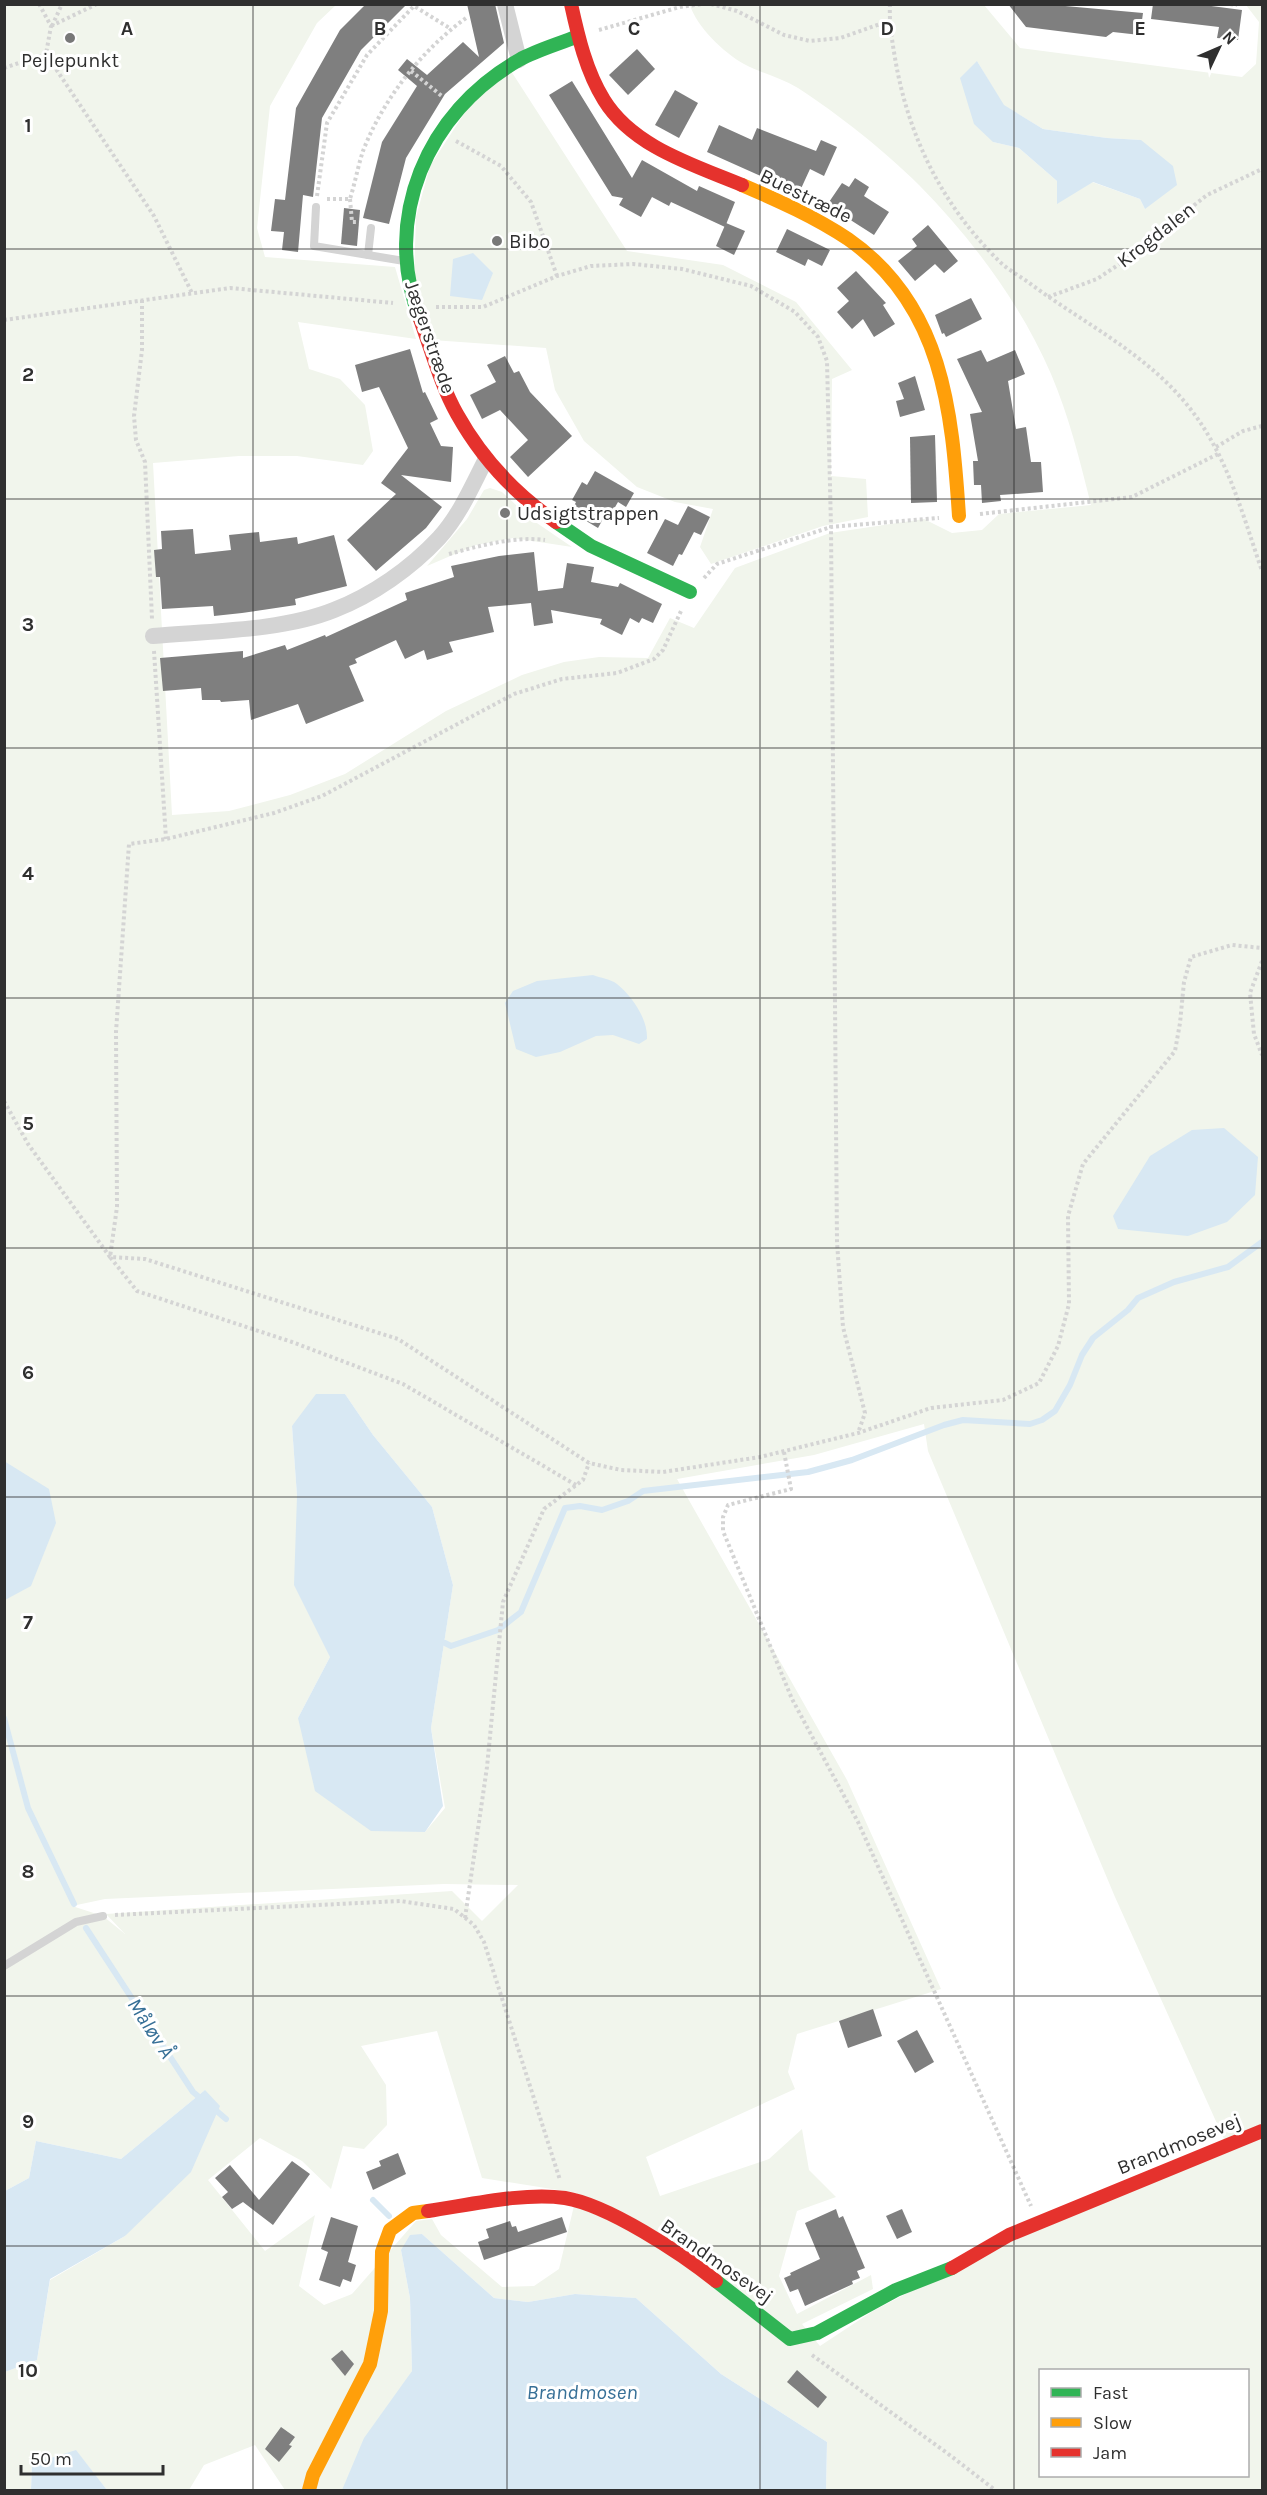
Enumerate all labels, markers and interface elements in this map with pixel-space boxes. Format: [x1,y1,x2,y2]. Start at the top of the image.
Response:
text: A [121,17,134,40]
text: B [374,17,386,40]
text: C [628,17,640,40]
text: D [880,17,894,40]
text: E [1134,17,1146,40]
north arrow [1189,18,1249,78]
text: N [1219,27,1240,49]
marker: Pejlepunkt [63,31,77,45]
place label: Pejlepunkt [21,49,120,72]
text: 1 [24,114,32,137]
street label: Buestræde [756,164,856,228]
street label: Krogdalen [1113,197,1199,273]
place label: Bibo [509,230,550,253]
marker: Bibo [490,234,504,248]
street label: Jægerstræde [400,277,460,397]
text: 2 [22,363,34,386]
place label: Udsigtstrappen [517,502,659,525]
marker: Udsigtstrappen [498,506,512,520]
text: 3 [22,613,34,636]
text: 4 [22,862,34,885]
text: 5 [22,1112,34,1135]
text: 6 [22,1361,34,1384]
text: 7 [23,1611,33,1634]
text: 8 [22,1860,34,1883]
water label: Måløv Å [123,1993,179,2063]
street label: Brandmosevej [1114,2109,1244,2179]
text: 9 [22,2110,34,2133]
street label: Brandmosevej [656,2214,778,2308]
text: 10 [18,2359,38,2382]
legend [1039,2369,1249,2477]
water label: Brandmosen [526,2380,638,2404]
text: Fast [1093,2382,1128,2404]
text: Slow [1093,2412,1132,2434]
scale bar [21,2438,164,2476]
text: Jam [1093,2442,1127,2464]
text: 50 m [30,2448,72,2470]

